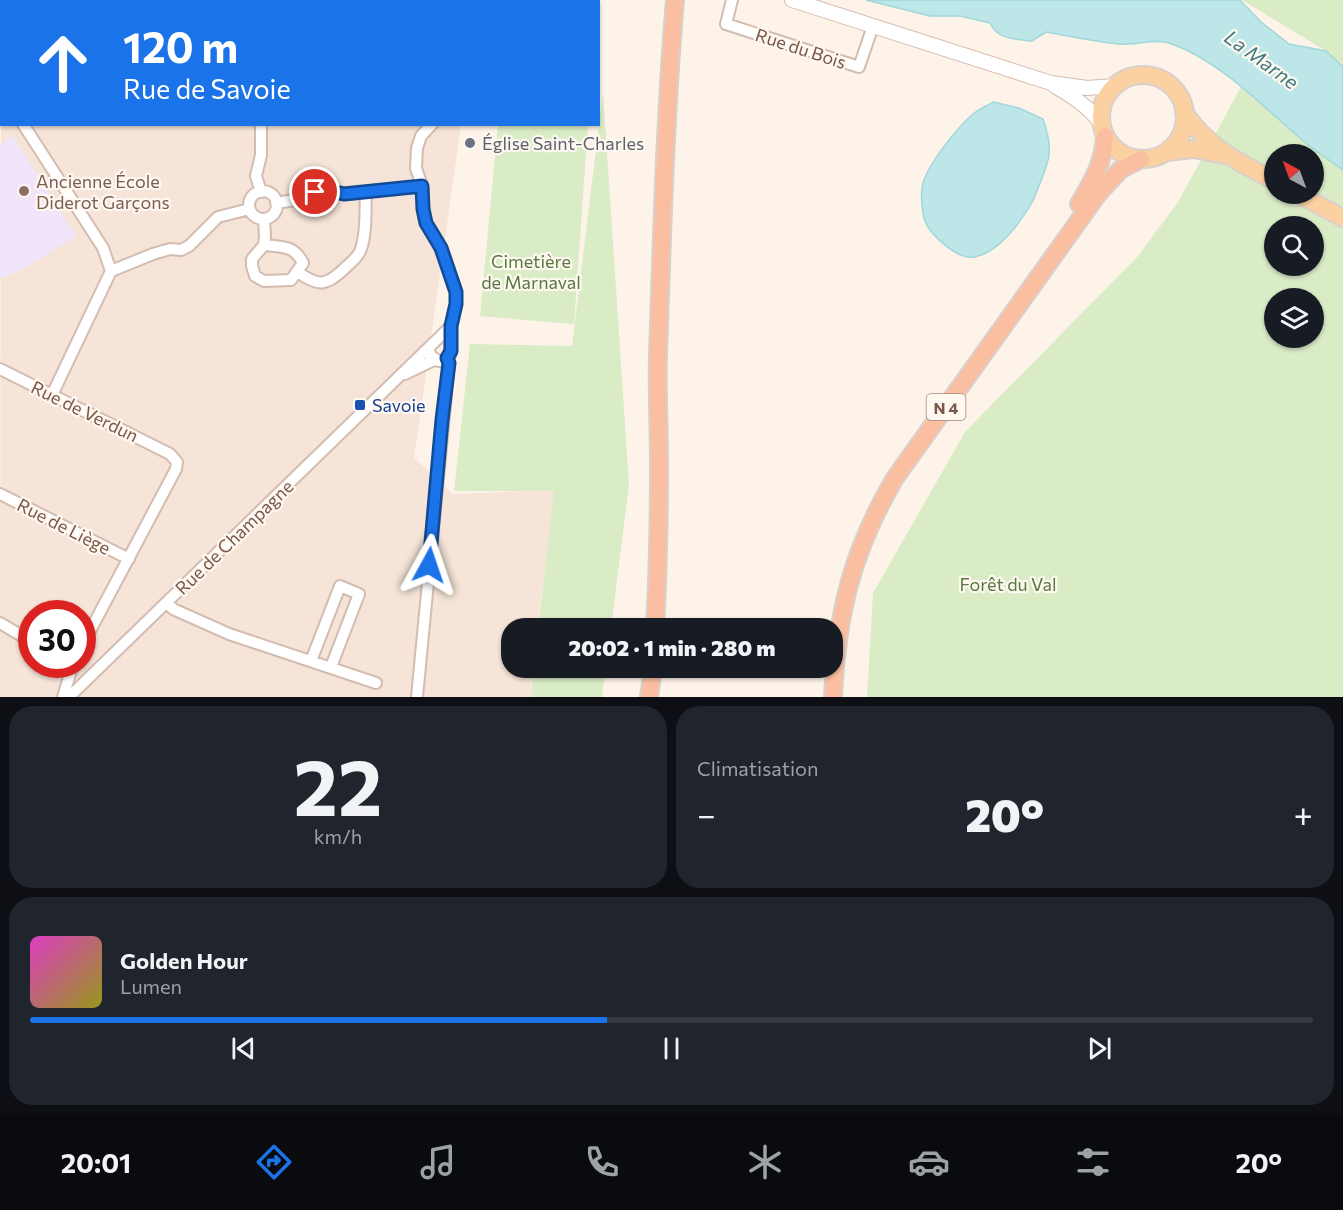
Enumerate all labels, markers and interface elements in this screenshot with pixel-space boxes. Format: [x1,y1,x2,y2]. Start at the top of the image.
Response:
text: 120 m [123,20,238,72]
street label: Rue du Bois [753,23,849,73]
icon: ahead [24,24,102,102]
water label: La Marne [1221,24,1304,94]
text: Rue de Savoie [123,72,291,105]
place label: Église Saint-Charles [482,132,644,154]
marker: Église Saint-Charles [463,136,477,150]
north arrow [1264,144,1324,204]
map controls [1264,144,1324,348]
pin [289,166,340,217]
place label: Ancienne École Diderot Garçons [36,170,170,213]
icon: arrive [298,175,331,208]
marker: Ancienne École Diderot Garçons [17,184,31,198]
button: search [1264,216,1324,276]
park label: Cimetière de Marnaval [481,250,581,293]
button: layers [1264,288,1324,348]
street label: Rue de Verdun [28,376,142,446]
place label: Savoie [372,394,426,416]
road number: N 4 [926,394,966,420]
marker: Savoie [353,398,367,412]
street label: Rue de Champagne [170,475,298,599]
street label: Rue de Liège [14,493,114,559]
position arrow [397,533,461,597]
park label: Forêt du Val [959,573,1057,595]
speed limit sign: 30 [18,600,96,678]
text: 20:02 · 1 min · 280 m [568,634,776,661]
text: 22 [294,737,382,832]
text: Climatisation [697,756,818,780]
text: 20° [965,786,1044,841]
text: − [697,793,716,834]
text: + [1294,793,1313,834]
text: km/h [314,824,362,848]
text: Golden Hour [120,947,248,974]
text: Lumen [120,974,182,998]
icon: previous [227,1032,260,1065]
icon: pause [655,1032,688,1065]
icon: next [1083,1032,1116,1065]
icon: directions [253,1141,295,1183]
icon: music [417,1141,459,1183]
icon: phone [581,1141,623,1183]
icon: climate [744,1141,786,1183]
icon: car [908,1141,950,1183]
icon: filters [1072,1141,1114,1183]
text: 20:01 [61,1146,131,1179]
text: 20° [1235,1146,1282,1179]

